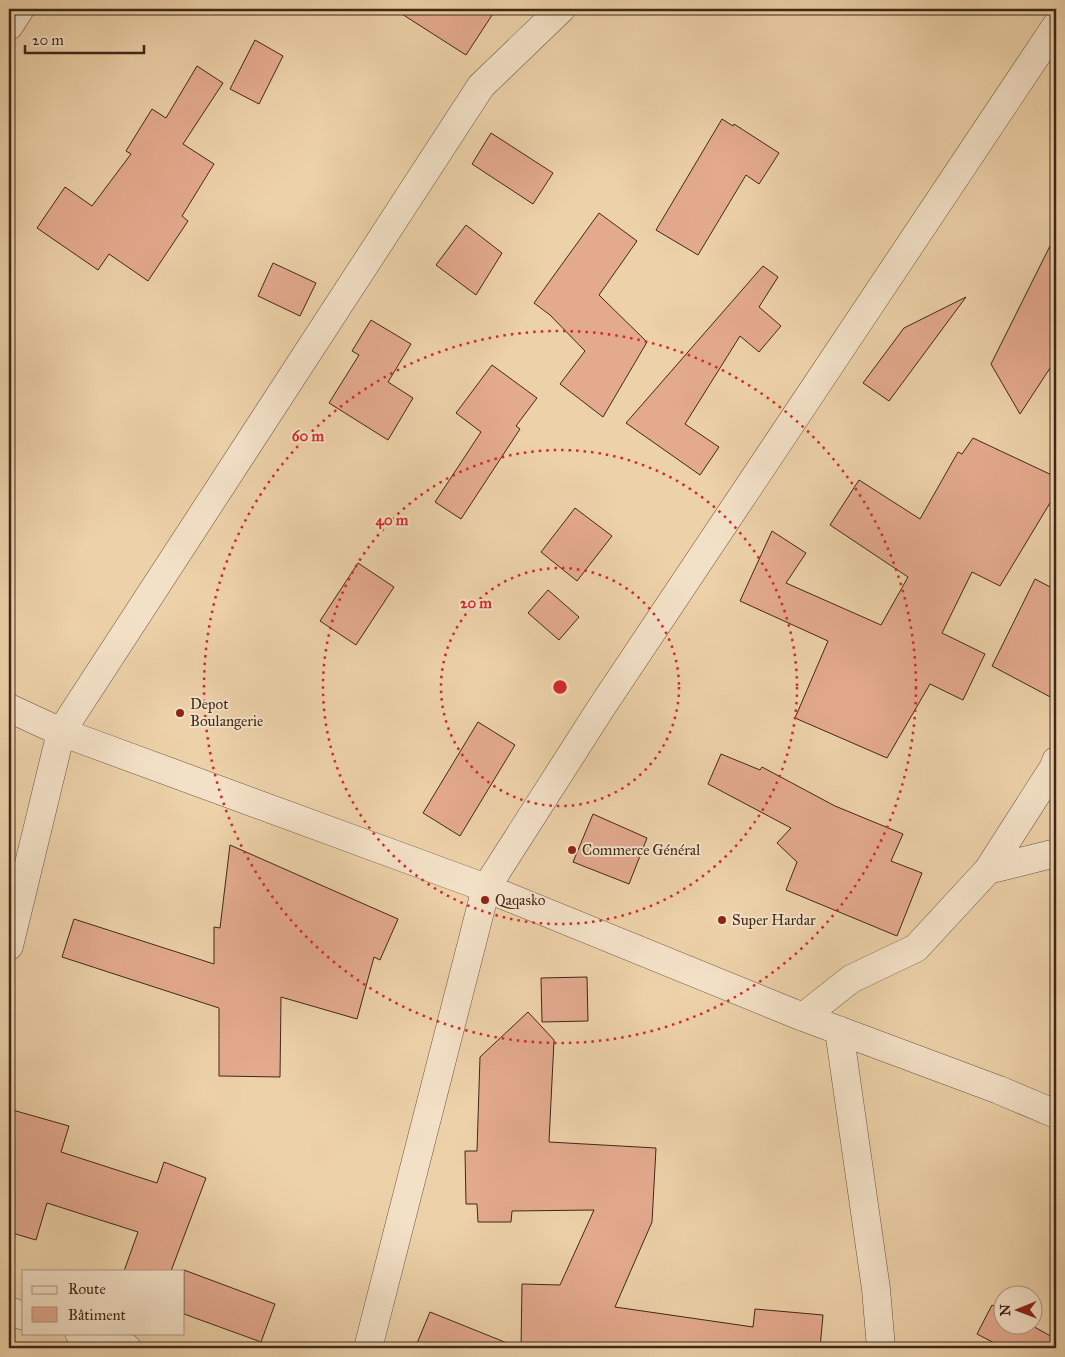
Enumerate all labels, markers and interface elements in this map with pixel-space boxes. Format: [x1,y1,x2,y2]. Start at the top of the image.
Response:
scale bar [25,22,144,54]
text: 20 m [32,31,64,49]
text: 60 m [292,427,325,445]
text: 40 m [376,511,409,530]
text: 20 m [460,594,492,612]
centre of rings [551,678,569,696]
place label: Depot Boulangerie [190,695,263,730]
marker: Depot Boulangerie [174,707,186,719]
place label: Commerce Général [582,841,701,859]
marker: Commerce Général [566,844,578,856]
place label: Qaqasko [495,891,546,910]
marker: Qaqasko [479,894,491,906]
place label: Super Hardar [732,911,816,929]
marker: Super Hardar [716,914,728,926]
legend [22,1270,185,1334]
text: Route [68,1280,106,1298]
north arrow [992,1284,1042,1334]
text: N [997,1304,1014,1316]
text: Bâtiment [68,1306,127,1324]

